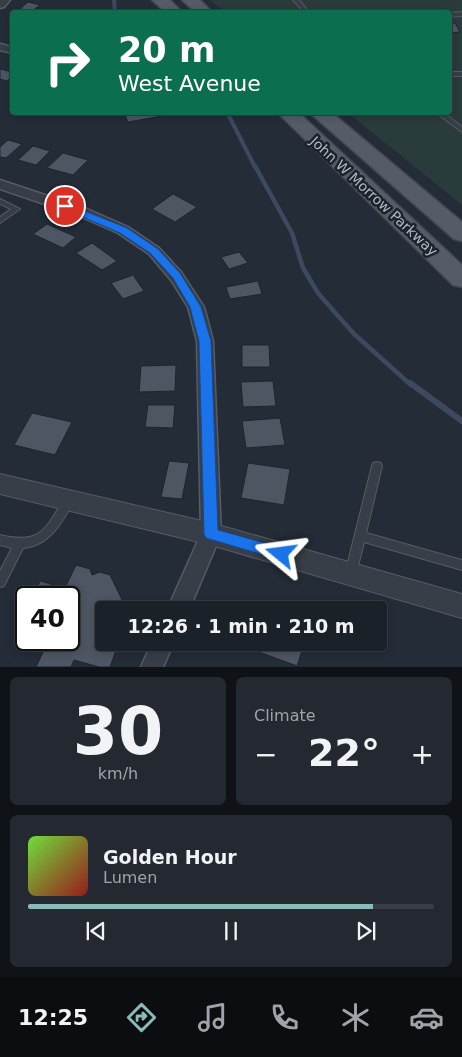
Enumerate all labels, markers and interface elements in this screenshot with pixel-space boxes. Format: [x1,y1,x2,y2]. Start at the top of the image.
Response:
icon: right [35,30,100,95]
text: 20 m [118,30,215,70]
text: West Avenue [118,71,261,96]
street label: John W Morrow Parkway [306,132,441,259]
pin [44,185,86,227]
icon: arrive [51,192,79,220]
position arrow [254,527,306,579]
speed limit sign: 40 [15,586,80,651]
text: 12:26 · 1 min · 210 m [127,615,355,637]
text: 30 [73,694,163,769]
text: Climate [254,706,316,725]
text: 22° [308,731,380,775]
text: − [254,738,277,771]
text: + [411,738,434,771]
text: km/h [98,764,138,783]
text: Golden Hour [103,846,237,868]
text: Lumen [103,868,157,887]
icon: previous [82,917,110,945]
icon: pause [217,917,245,945]
icon: next [352,917,380,945]
icon: directions [124,1000,159,1035]
icon: music [195,1000,230,1035]
icon: phone [267,1000,302,1035]
icon: climate [338,1000,373,1035]
icon: car [409,1000,444,1035]
text: 12:25 [18,1005,88,1030]

